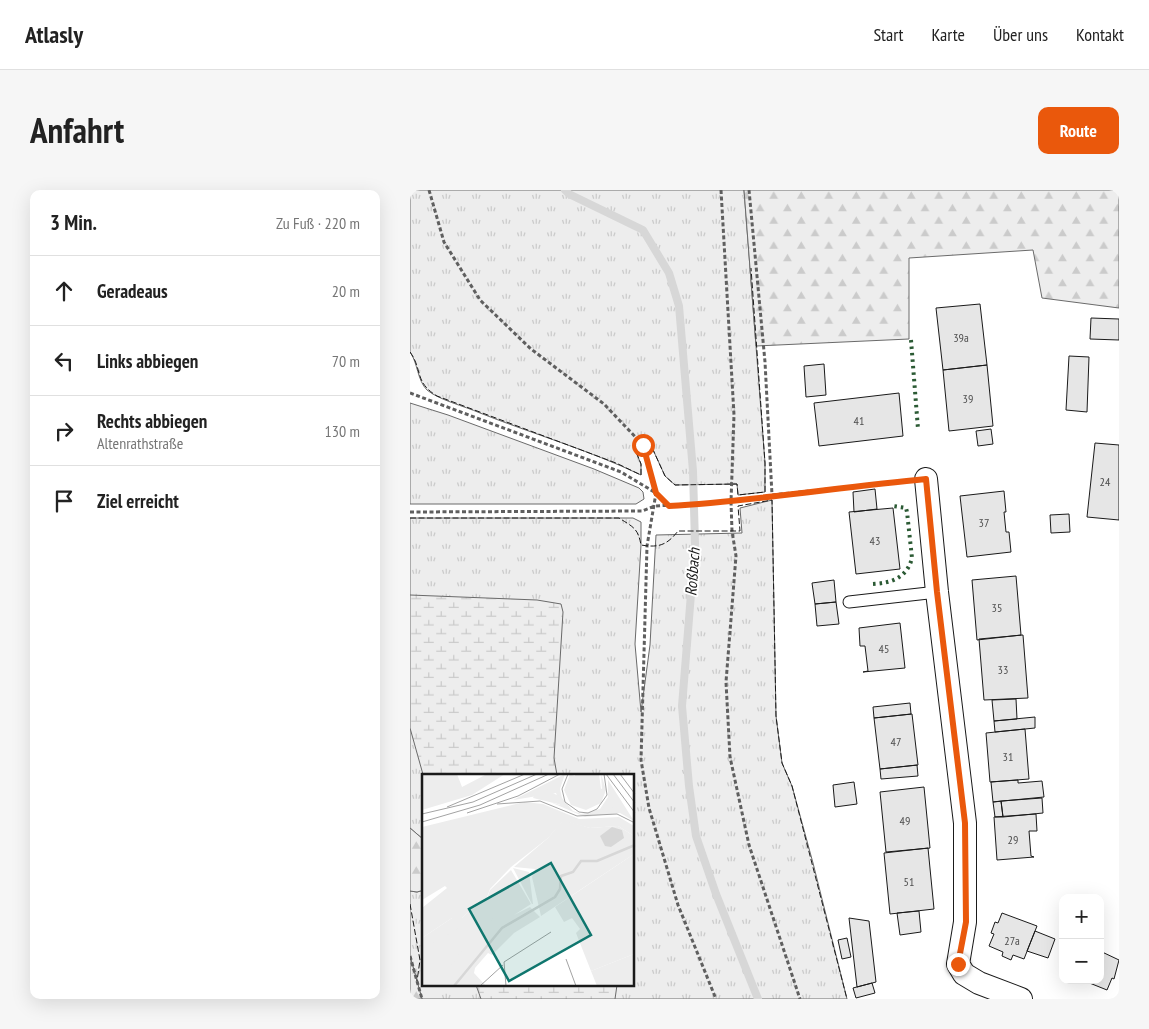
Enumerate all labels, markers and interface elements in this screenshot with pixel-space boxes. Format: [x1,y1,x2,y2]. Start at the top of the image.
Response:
text: Atlasly [25,19,83,50]
text: Start [873,23,904,46]
text: Karte [932,23,965,46]
text: Über uns [993,23,1048,46]
text: Kontakt [1076,23,1124,46]
text: Anfahrt [30,107,124,153]
button: Route [1038,107,1119,154]
text: 3 Min. [50,209,97,236]
text: Zu Fuß · 220 m [276,213,360,233]
icon: ahead [50,277,78,305]
text: Geradeaus [97,279,168,303]
text: 20 m [332,281,360,301]
house number: 39a [953,330,969,345]
icon: left [50,347,78,375]
text: Links abbiegen [97,349,198,373]
text: 70 m [332,351,360,371]
house number: 39 [963,391,973,406]
text: Rechts abbiegen [97,409,207,433]
house number: 41 [854,413,864,428]
icon: right [50,417,78,445]
text: 130 m [325,421,360,441]
text: Altenrathstraße [97,433,183,453]
route start [632,434,655,457]
house number: 24 [1100,474,1111,489]
icon: arrive [50,487,78,515]
text: Ziel erreicht [97,489,179,513]
house number: 37 [979,515,989,530]
house number: 43 [870,533,880,548]
water label: Roßbach [680,546,704,597]
house number: 35 [992,600,1002,615]
house number: 45 [879,641,889,656]
house number: 33 [998,662,1008,677]
house number: 47 [891,734,901,749]
house number: 31 [1003,749,1013,764]
inset map [422,774,635,986]
house number: 49 [900,813,910,828]
house number: 29 [1008,832,1018,847]
house number: 51 [904,874,914,889]
map controls [1059,894,1104,984]
button: + [1059,894,1104,939]
house number: 27a [1004,933,1020,948]
button: − [1059,939,1104,984]
route end [947,953,970,976]

